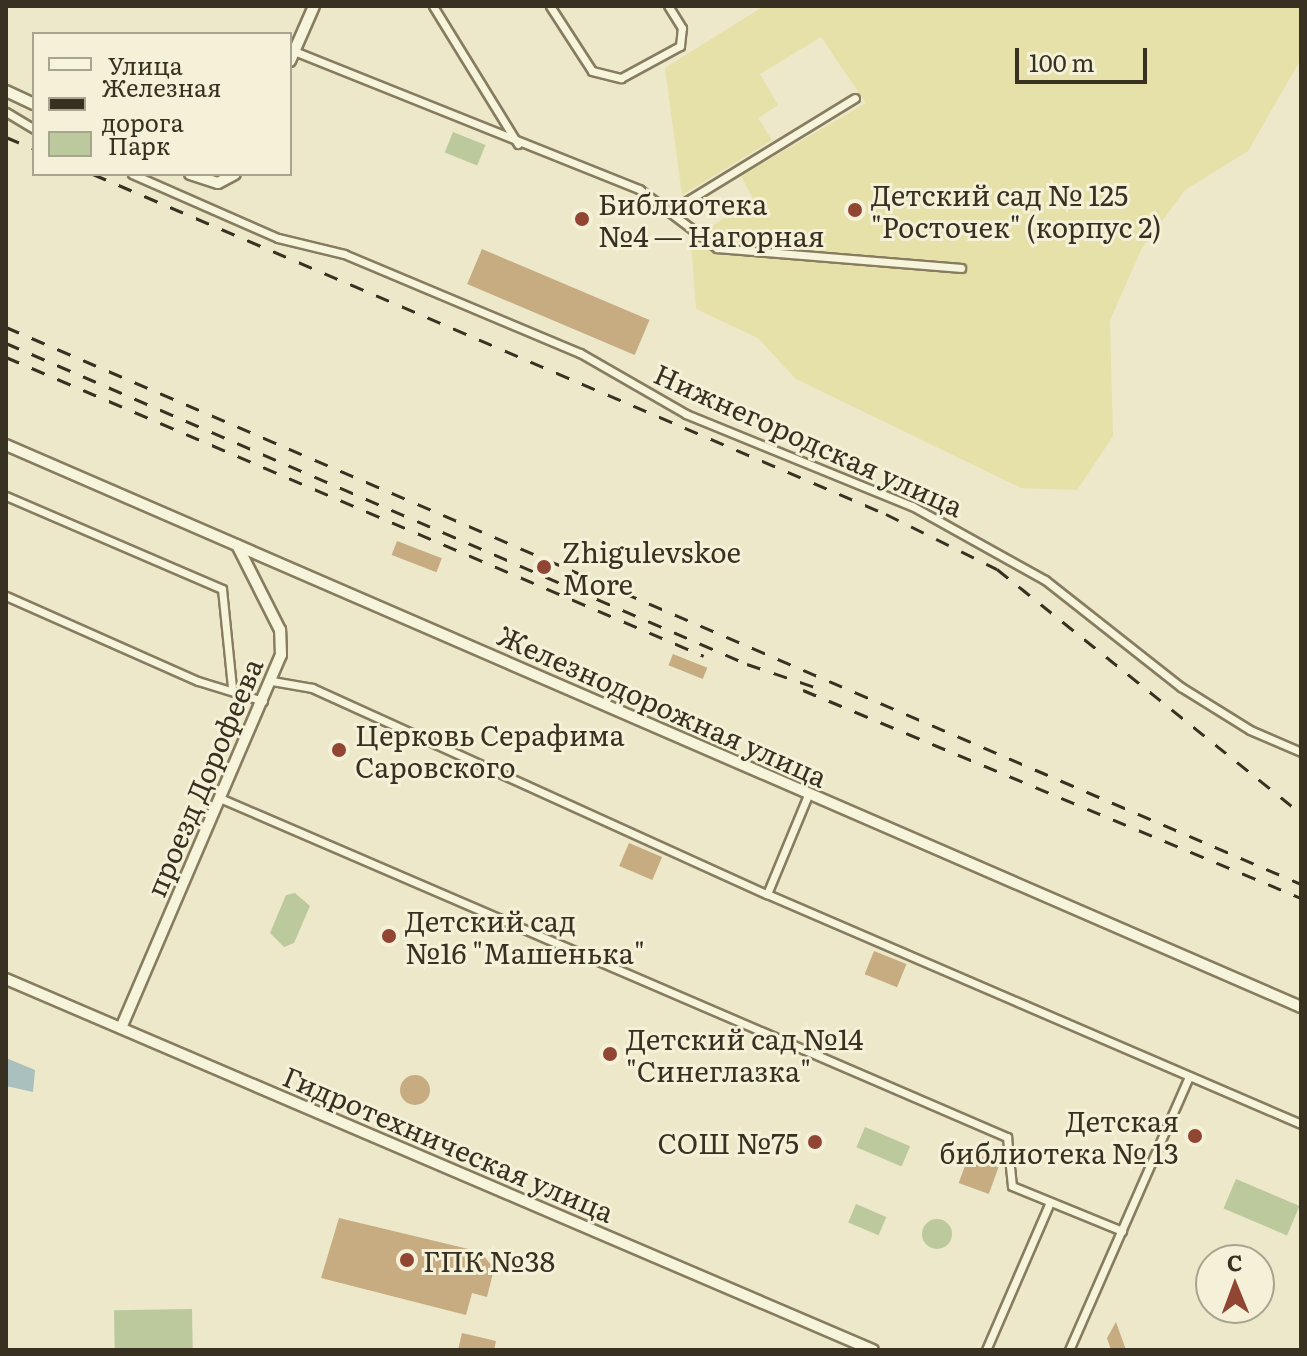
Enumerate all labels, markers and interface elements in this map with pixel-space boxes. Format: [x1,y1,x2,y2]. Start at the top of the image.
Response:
legend [32,32,292,176]
scale bar [1019,32,1151,82]
text: 100 m [1029,44,1095,79]
text: Улица [108,47,183,82]
text: Железная дорога [102,69,221,139]
text: Парк [108,127,170,162]
place label: Детский сад № 125 "Росточек" (корпус 2) [871,177,1162,243]
place label: Библиотека №4 — Нагорная [598,186,825,252]
marker: Детский сад № 125 "Росточек" (корпус 2) [846,201,864,219]
marker: Библиотека №4 — Нагорная [573,210,591,228]
street label: Нижнегородская улица [649,356,969,522]
place label: Zhigulevskoe More [562,534,741,600]
marker: Zhigulevskoe More [533,556,555,578]
street label: Железнодорожная улица [493,617,833,793]
street label: проезд Дорофеева [138,653,268,901]
place label: Церковь Серафима Саровского [355,717,625,783]
marker: Церковь Серафима Саровского [330,741,348,759]
place label: Детский сад №16 "Машенька" [405,903,645,969]
marker: Детский сад №16 "Машенька" [380,927,398,945]
place label: Детский сад №14 "Синеглазка" [626,1021,863,1087]
marker: Детский сад №14 "Синеглазка" [601,1045,619,1063]
street label: Гидротехническая улица [279,1058,619,1228]
place label: Детская библиотека № 13 [939,1103,1179,1169]
place label: СОШ №75 [657,1125,799,1159]
marker: Детская библиотека № 13 [1186,1127,1204,1145]
marker: СОШ №75 [806,1133,824,1151]
place label: ГПК №38 [423,1243,555,1277]
north arrow [1195,1244,1275,1324]
text: С [1227,1245,1243,1278]
marker: ГПК №38 [398,1251,416,1269]

